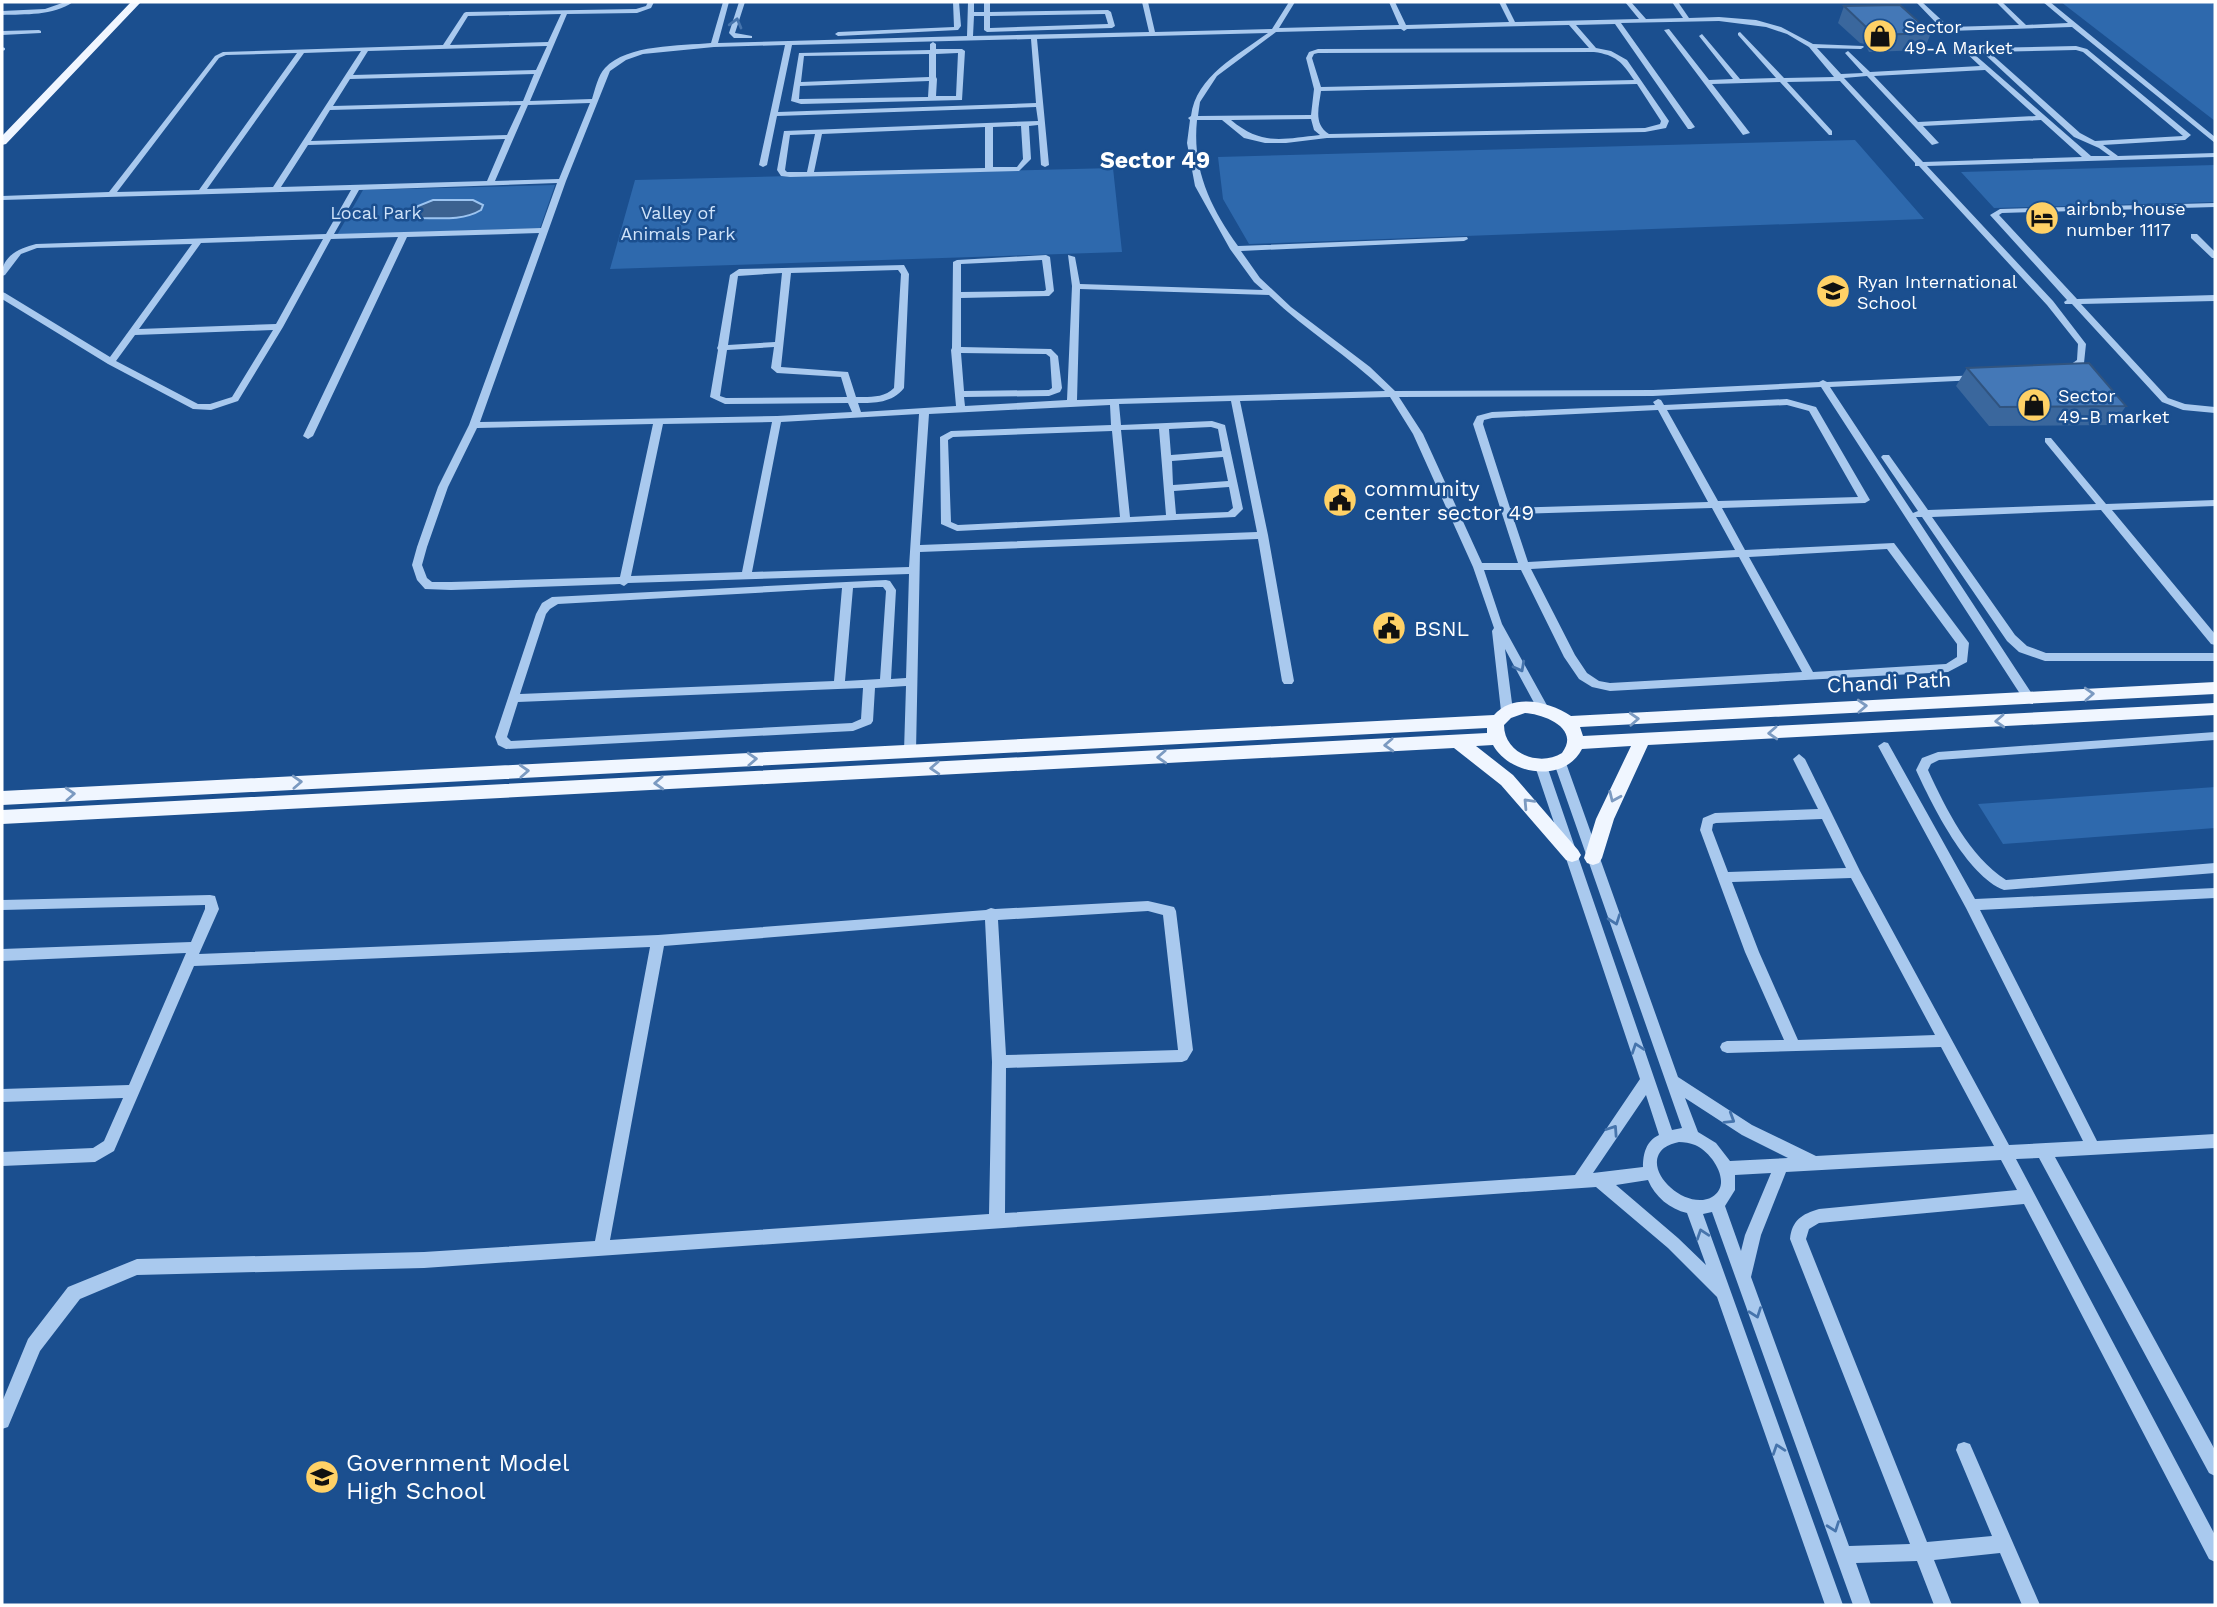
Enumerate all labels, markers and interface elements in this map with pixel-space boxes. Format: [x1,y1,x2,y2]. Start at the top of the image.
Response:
place label: Sector 49-A Market [1904,16,2013,58]
one-way arrow [728,17,742,29]
shop icon: Sector 49-A Market [1861,17,1899,55]
district label: Sector 49 [1100,147,1210,174]
place label: airbnb, house number 1117 [2066,198,2186,240]
hotel icon: airbnb, house number 1117 [2023,199,2061,237]
park label: Local Park [330,202,422,223]
park label: Valley of Animals Park [620,202,736,244]
place label: Ryan International School [1857,271,2018,313]
school or university icon: Ryan International School [1814,272,1852,310]
place label: Sector 49-B market [2058,385,2170,427]
shop icon: Sector 49-B market [2015,386,2053,424]
place label: community center sector 49 [1364,476,1534,525]
public building icon: community center sector 49 [1321,481,1359,519]
public building icon: BSNL [1370,609,1408,647]
place label: BSNL [1414,616,1469,641]
one-way arrow [1511,659,1525,672]
street label: Chandi Path [1826,666,1952,698]
one-way arrow [2084,687,2095,702]
one-way arrow [1856,699,1867,714]
one-way arrow [1629,711,1640,726]
one-way arrow [1995,713,2006,728]
one-way arrow [1767,725,1778,740]
one-way arrow [1383,737,1394,752]
one-way arrow [1156,749,1167,764]
one-way arrow [746,752,757,767]
one-way arrow [929,761,940,776]
one-way arrow [519,763,530,778]
one-way arrow [292,775,303,790]
one-way arrow [653,775,664,790]
one-way arrow [65,787,76,802]
one-way arrow [1608,790,1622,802]
one-way arrow [1524,798,1537,811]
one-way arrow [1607,913,1621,925]
one-way arrow [1631,1043,1645,1055]
one-way arrow [1722,1111,1735,1124]
one-way arrow [1605,1125,1618,1138]
one-way arrow [1696,1229,1710,1241]
one-way arrow [1748,1306,1762,1318]
one-way arrow [1772,1443,1786,1455]
place label: Government Model High School [346,1449,570,1505]
school or university icon: Government Model High School [303,1458,341,1496]
one-way arrow [1826,1520,1840,1532]

